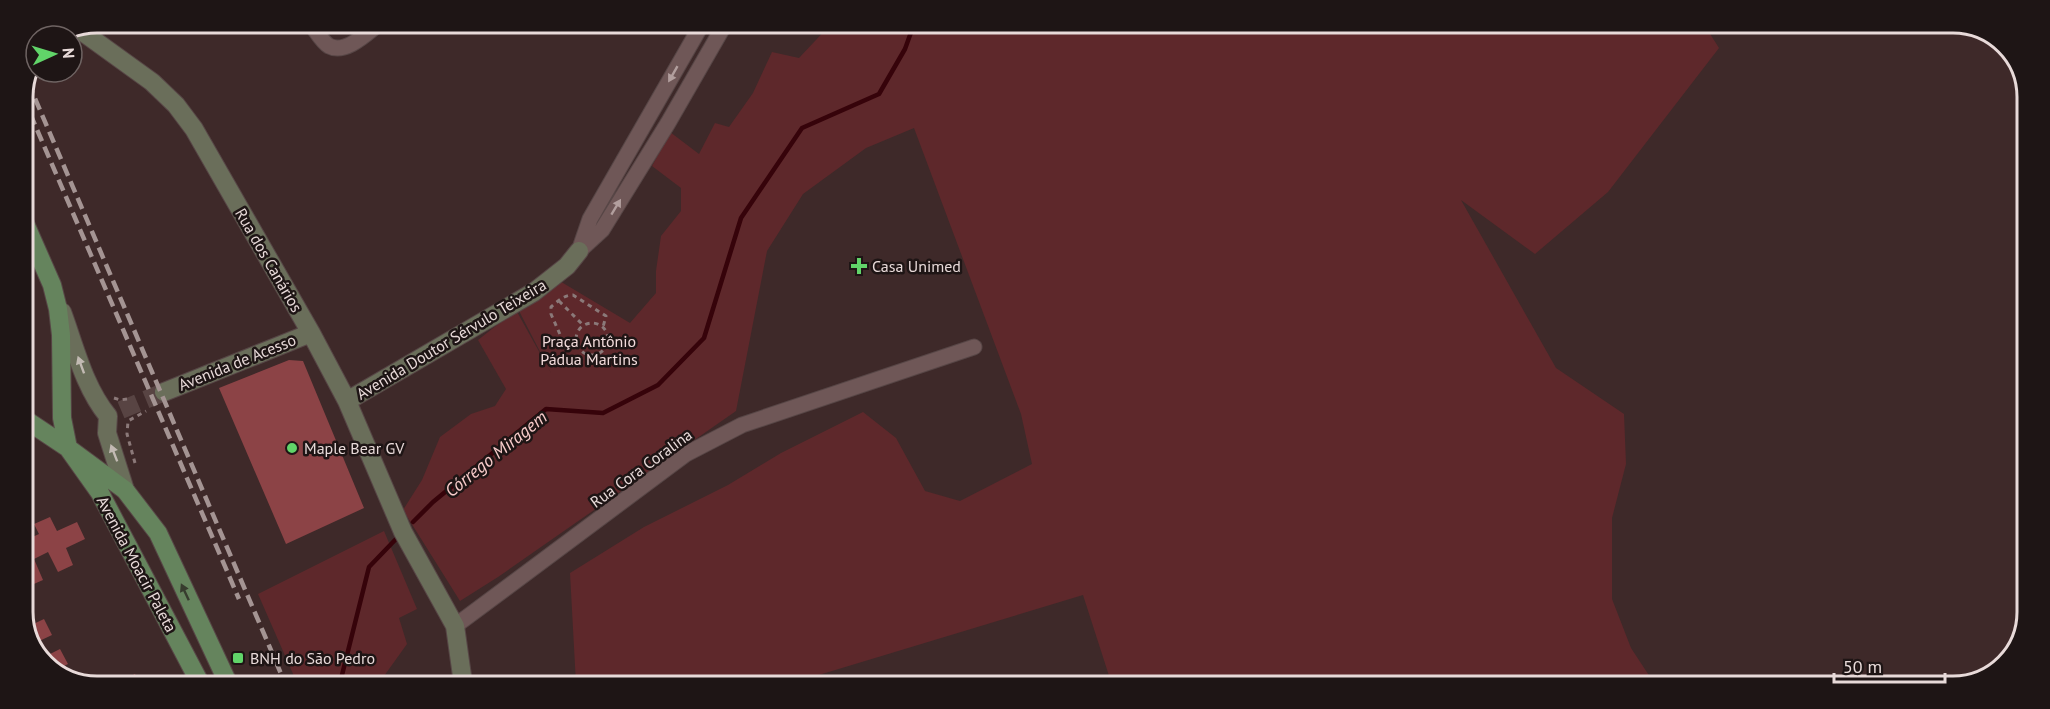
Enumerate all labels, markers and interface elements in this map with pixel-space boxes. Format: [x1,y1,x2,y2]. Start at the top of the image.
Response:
north arrow [24,24,84,84]
text: N [59,47,79,59]
one-way arrow [668,66,678,83]
one-way arrow [611,199,622,215]
street label: Rua dos Canários [231,204,307,316]
place label: Casa Unimed [872,256,961,276]
marker: Casa Unimed [850,257,868,275]
street label: Avenida Doutor Sérvulo Teixeira [352,274,550,404]
street label: Avenida de Acesso [175,329,299,395]
park label: Praça Antônio Pádua Martins [540,331,638,369]
one-way arrow [76,356,86,374]
water label: Córrego Miragem [440,405,552,502]
street label: Rua Cora Coralina [586,424,696,512]
place label: Maple Bear GV [304,438,405,458]
marker: Maple Bear GV [285,441,299,455]
one-way arrow [109,444,119,462]
street label: Avenida Moacir Paleta [93,493,181,635]
one-way arrow [180,582,190,600]
scale bar [1834,646,1945,684]
place label: BNH do São Pedro [250,648,375,668]
marker: BNH do São Pedro [231,651,245,665]
text: 50 m [1843,655,1882,678]

